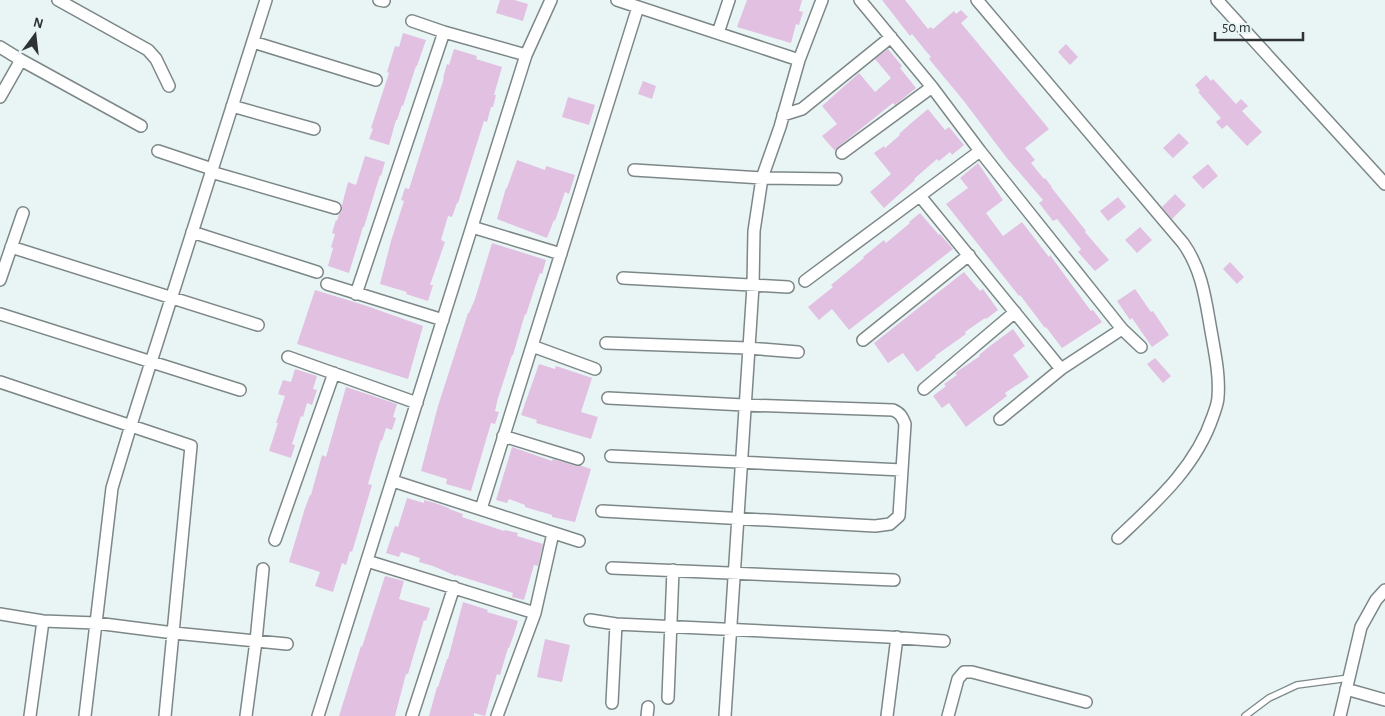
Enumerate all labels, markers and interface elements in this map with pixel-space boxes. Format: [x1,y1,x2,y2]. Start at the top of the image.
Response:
north arrow [10,10,60,60]
scale bar [1215,10,1302,42]
text: N [32,15,45,31]
text: 50 m [1222,20,1251,35]

